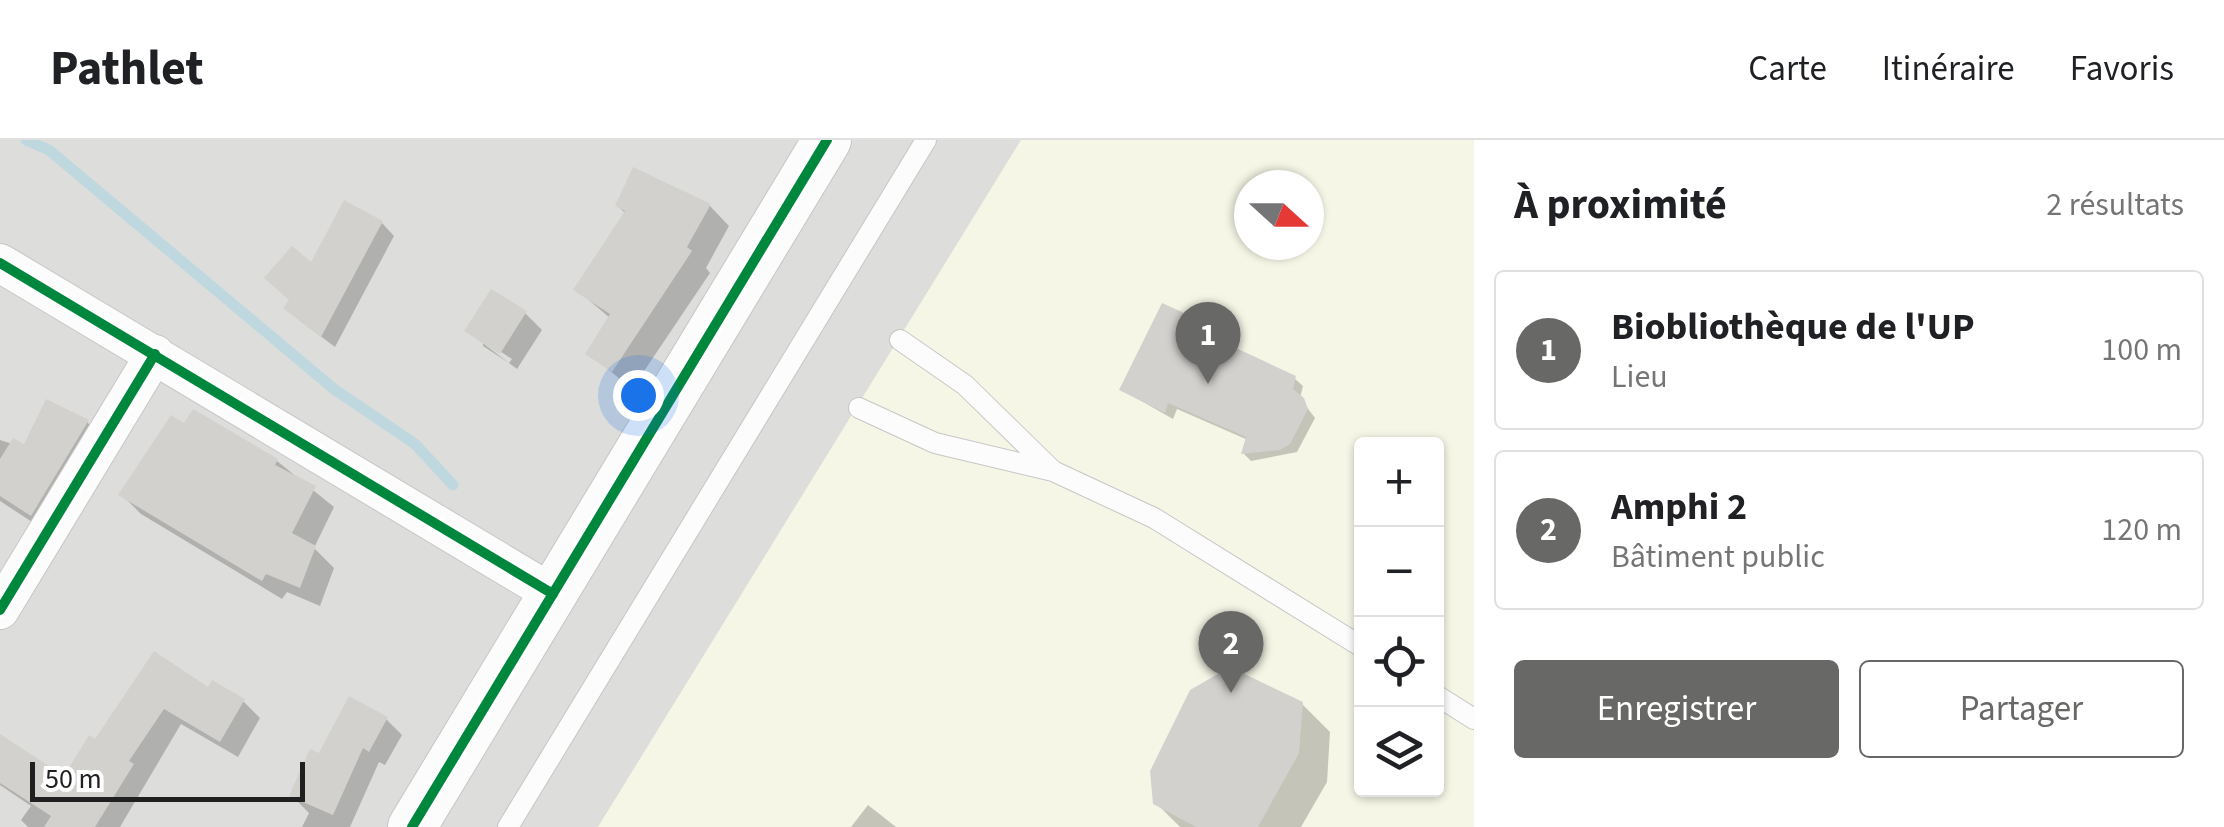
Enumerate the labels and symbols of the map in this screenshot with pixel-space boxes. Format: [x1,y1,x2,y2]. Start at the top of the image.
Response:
north arrow [1234,170,1324,260]
pin: 1 [1176,302,1240,384]
your location [613,370,664,421]
pin: 2 [1198,610,1264,693]
scale bar [30,757,305,802]

